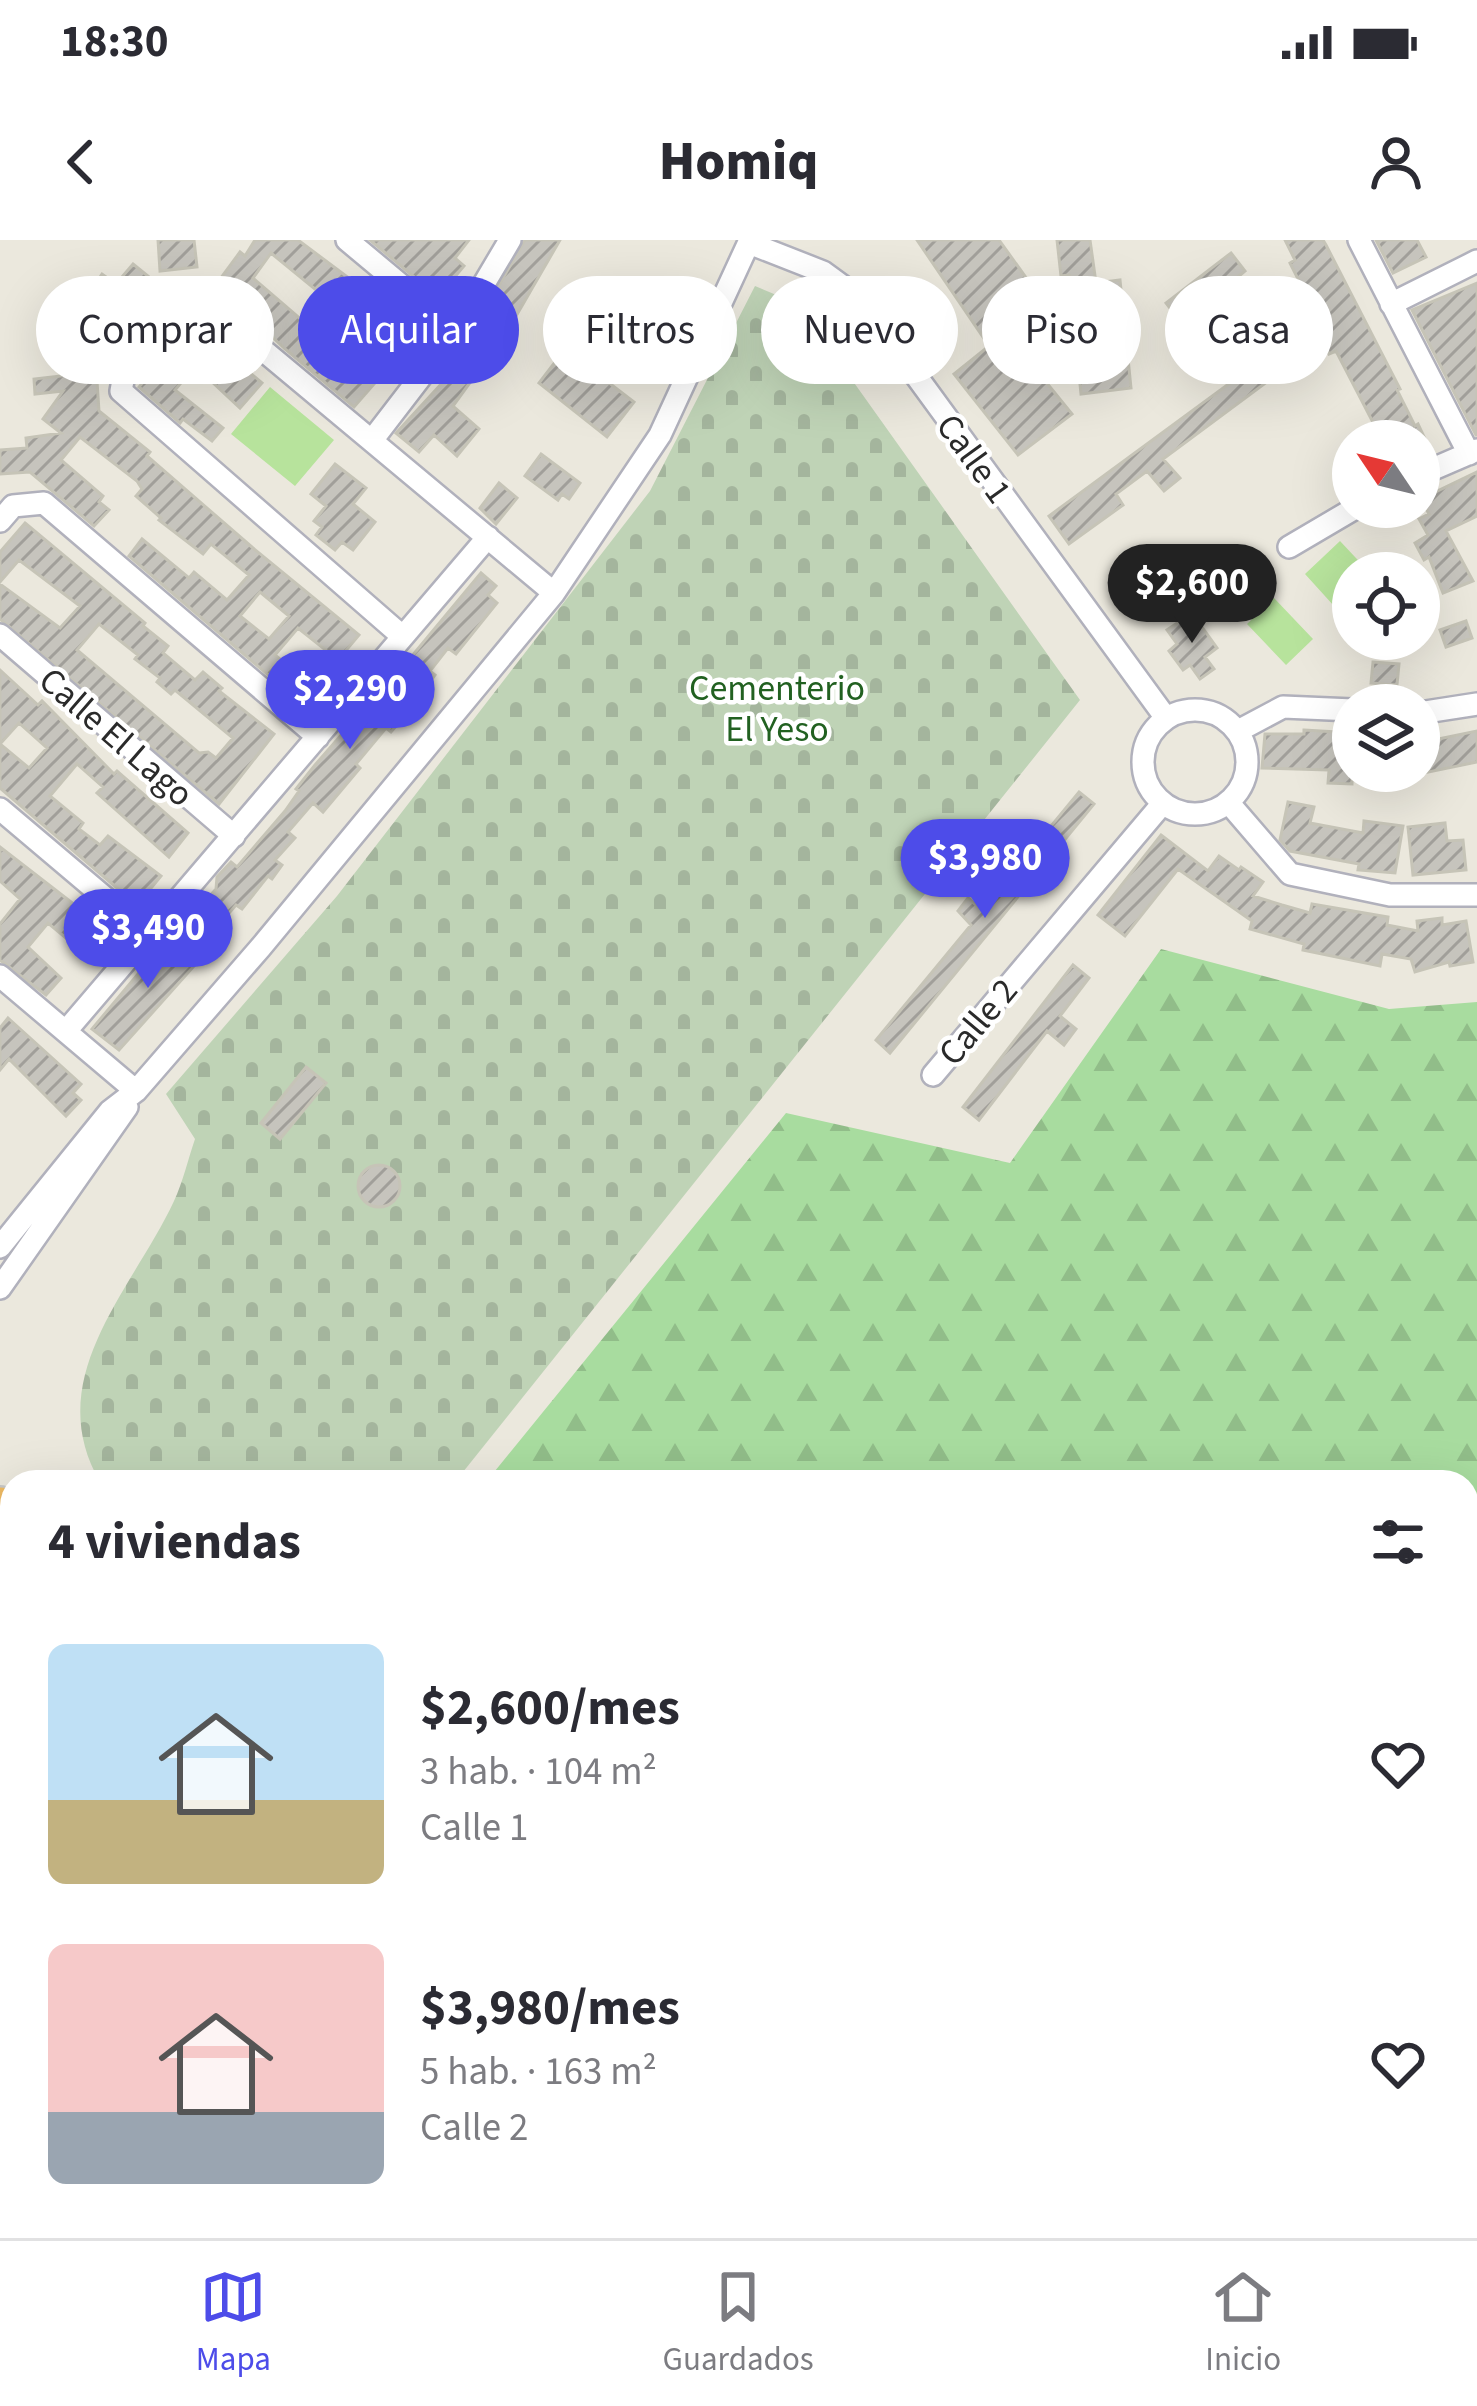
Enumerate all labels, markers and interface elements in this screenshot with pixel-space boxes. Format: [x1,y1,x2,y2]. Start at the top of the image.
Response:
text: 18:30 [60,10,169,74]
text: Homiq [659,124,818,201]
icon: back [48,129,114,195]
icon: person [1363,129,1429,195]
chip: Comprar [36,276,274,384]
chip: Alquilar [298,276,519,384]
chip: Filtros [543,276,737,384]
chip: Nuevo [761,276,958,384]
chip: Piso [982,276,1141,384]
chip: Casa [1165,276,1333,384]
street label: Calle 1 [924,403,1024,514]
north arrow [1332,420,1440,528]
map controls [1332,420,1440,792]
pin: $2,600 [1094,544,1290,646]
button: locate [1332,552,1440,660]
text: $2,600 [1135,555,1249,611]
pin: $2,290 [252,650,448,752]
street label: Calle El Lago [27,655,205,819]
text: $2,290 [293,661,407,717]
park label: Cementerio El Yeso [689,663,865,755]
button: layers [1332,684,1440,792]
pin: $3,980 [887,819,1083,921]
text: $3,980 [928,830,1042,886]
pin: $3,490 [50,889,246,991]
text: $3,490 [91,900,205,956]
street label: Calle 2 [926,967,1030,1077]
text: 4 viviendas [48,1506,301,1578]
icon: filters [1365,1509,1431,1575]
text: $2,600/mes [420,1672,680,1744]
icon: home [144,1692,288,1836]
icon: heart [1365,1731,1431,1797]
text: 3 hab. · 104 m² [420,1744,657,1800]
text: Calle 1 [420,1800,528,1856]
text: $3,980/mes [420,1972,680,2044]
icon: home [144,1992,288,2136]
icon: heart [1365,2031,1431,2097]
text: 5 hab. · 163 m² [420,2044,657,2100]
text: Calle 2 [420,2100,528,2156]
tab: Mapa [196,2264,271,2383]
tab: Guardados [663,2264,814,2383]
tab: Inicio [1205,2264,1281,2383]

